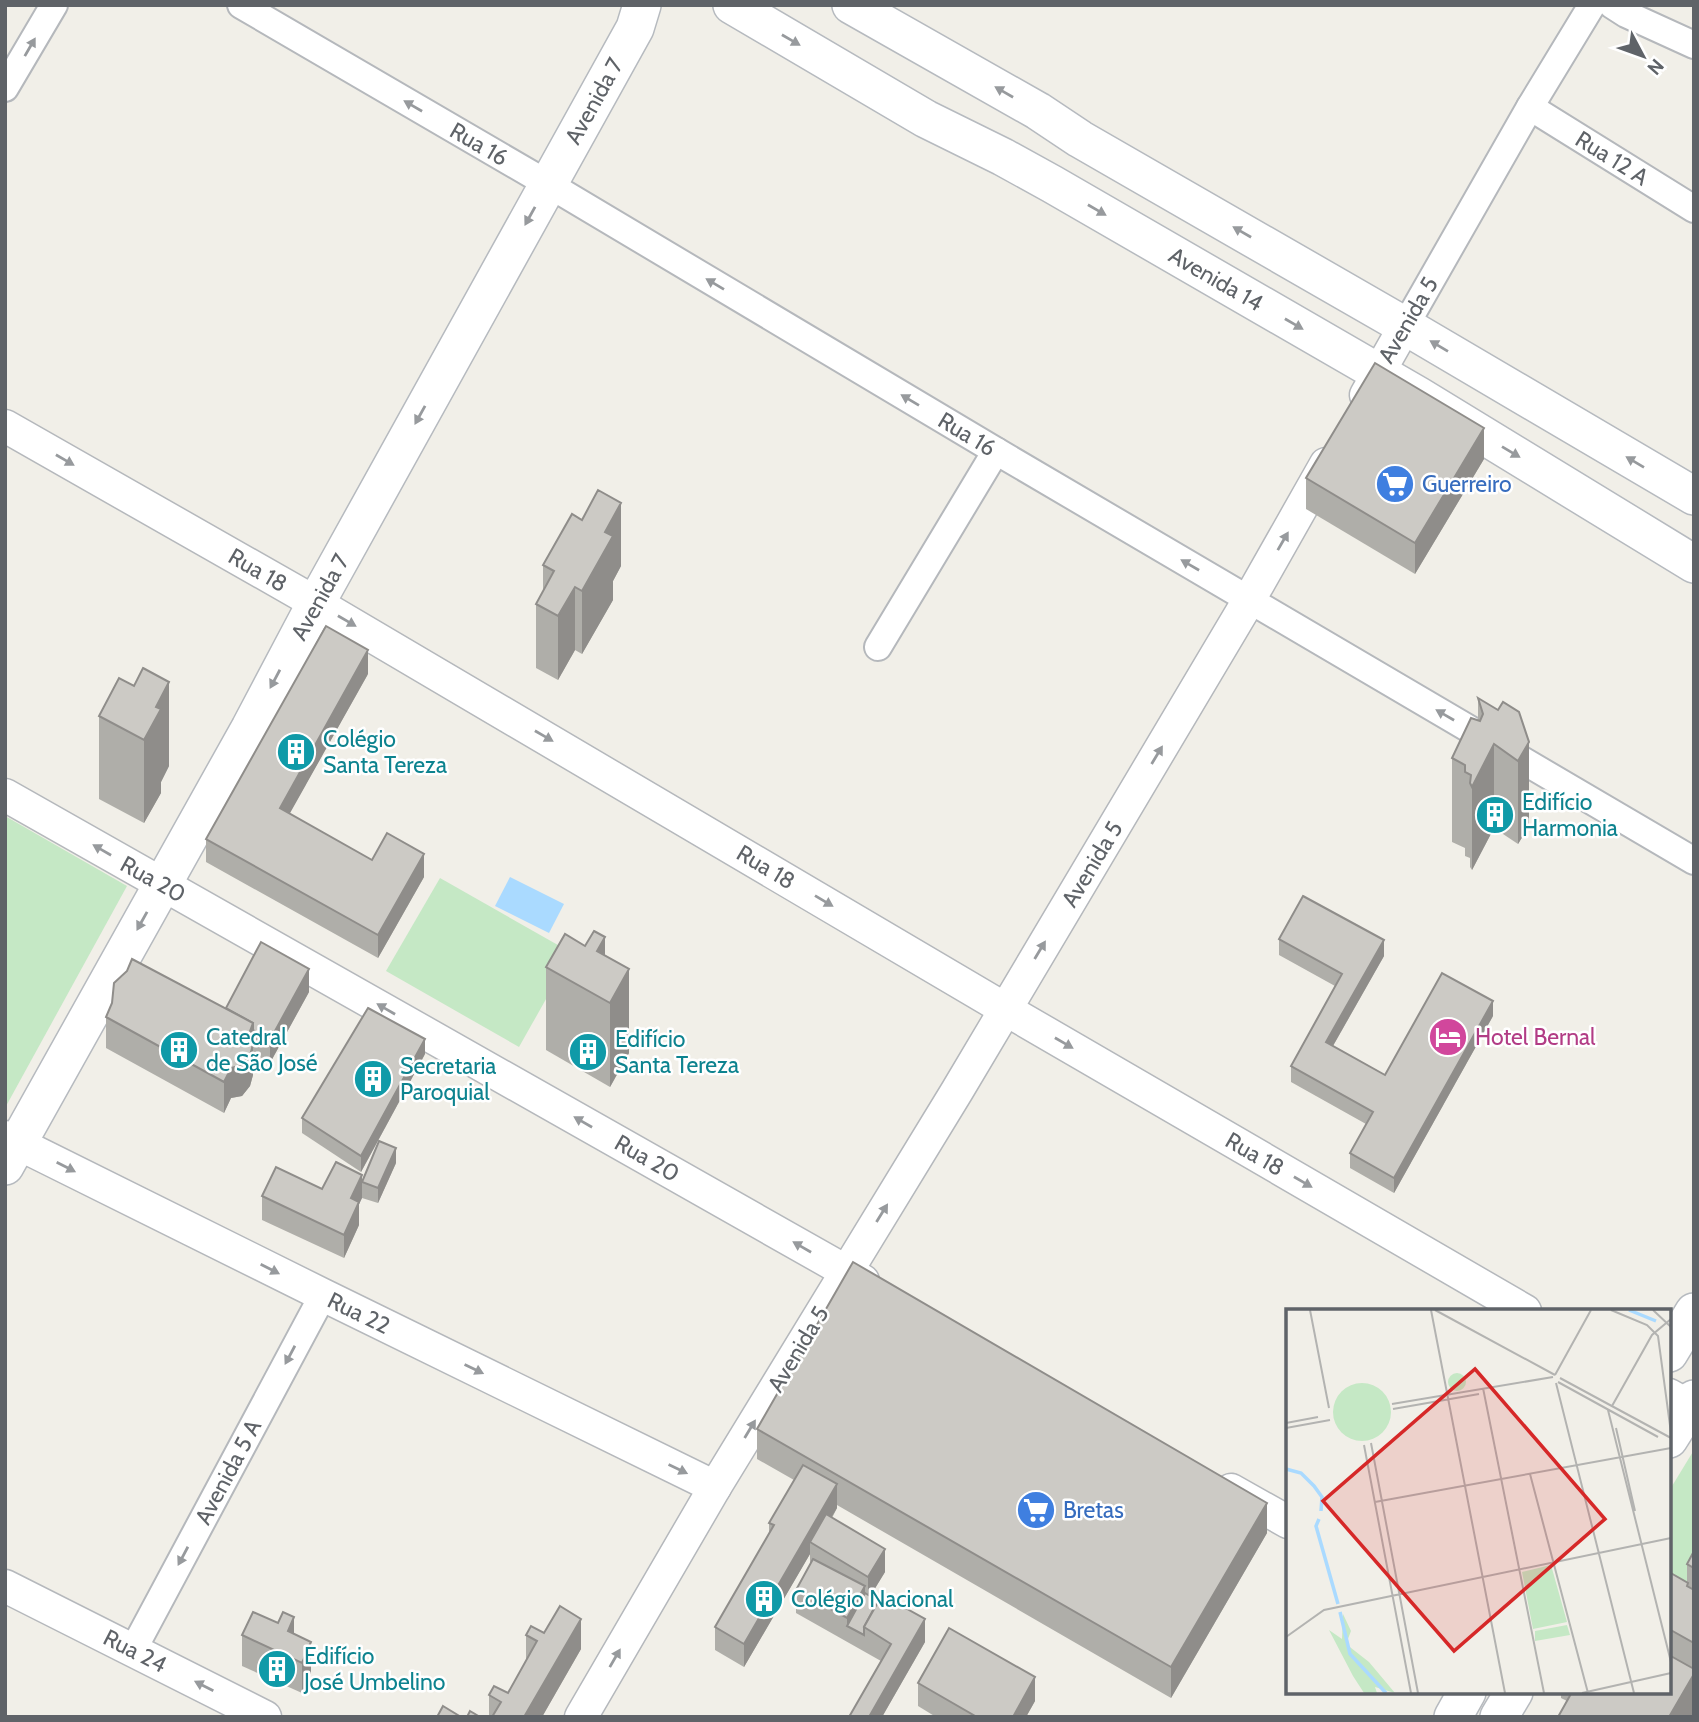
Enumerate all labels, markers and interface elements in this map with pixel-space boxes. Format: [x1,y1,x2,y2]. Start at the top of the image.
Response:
north arrow [1608,21,1678,91]
one-way arrow [782,34,801,46]
one-way arrow [23,37,36,56]
street label: Avenida 7 [559,52,629,149]
text: N [1642,54,1669,79]
one-way arrow [994,86,1014,98]
one-way arrow [404,100,423,112]
street label: Rua 16 [445,116,513,172]
street label: Rua 12 A [1570,125,1654,191]
one-way arrow [1087,204,1106,216]
one-way arrow [524,207,536,226]
one-way arrow [1233,226,1252,238]
street label: Avenida 14 [1164,241,1268,317]
street label: Avenida 5 [1372,272,1444,368]
one-way arrow [705,277,724,290]
one-way arrow [1284,318,1303,330]
one-way arrow [1430,340,1449,352]
one-way arrow [901,394,920,406]
one-way arrow [414,406,426,425]
street label: Rua 16 [933,406,1001,462]
one-way arrow [1501,446,1520,459]
one-way arrow [55,454,74,466]
one-way arrow [1625,456,1645,468]
supermarket icon: Guerreiro [1374,463,1416,505]
place label: Guerreiro [1422,470,1512,498]
one-way arrow [1277,531,1289,550]
street label: Rua 18 [224,542,292,598]
street label: Avenida 7 [285,548,355,645]
one-way arrow [1181,559,1200,572]
one-way arrow [338,615,357,627]
one-way arrow [270,670,282,690]
one-way arrow [1435,708,1454,721]
place label: Colégio Santa Tereza [323,725,447,779]
one-way arrow [534,729,553,742]
building icon: Colégio Santa Tereza [275,731,317,773]
one-way arrow [1151,745,1163,764]
place label: Edifício Harmonia [1522,788,1618,842]
building icon: Edifício Harmonia [1474,794,1516,836]
street label: Avenida 5 [1055,816,1129,912]
street label: Rua 18 [732,839,800,895]
one-way arrow [92,844,112,856]
street label: Rua 20 [116,850,190,908]
one-way arrow [814,895,833,908]
one-way arrow [136,912,148,932]
one-way arrow [1034,941,1046,960]
one-way arrow [376,1003,395,1015]
hotel icon: Hotel Bernal [1427,1016,1469,1058]
place label: Catedral de São José [206,1023,318,1077]
place label: Hotel Bernal [1475,1023,1596,1051]
place label: Edifício Santa Tereza [615,1025,739,1079]
building icon: Catedral de São José [158,1029,200,1071]
building icon: Edifício Santa Tereza [567,1031,609,1073]
one-way arrow [1055,1037,1074,1049]
place label: Secretaria Paroquial [400,1052,496,1106]
building icon: Secretaria Paroquial [352,1058,394,1100]
one-way arrow [574,1116,593,1128]
street label: Rua 18 [1221,1126,1289,1182]
street label: Rua 20 [610,1128,684,1188]
one-way arrow [56,1161,76,1172]
one-way arrow [1294,1176,1313,1188]
one-way arrow [875,1204,888,1223]
one-way arrow [793,1240,812,1253]
one-way arrow [260,1263,280,1274]
street label: Rua 22 [323,1286,395,1340]
street label: Avenida 5 [761,1301,835,1397]
inset map [1286,1309,1671,1694]
one-way arrow [285,1346,297,1366]
one-way arrow [464,1364,484,1375]
street label: Avenida 5 A [189,1415,267,1529]
one-way arrow [744,1419,757,1438]
one-way arrow [668,1464,688,1475]
supermarket icon: Bretas [1015,1489,1057,1531]
place label: Bretas [1063,1496,1124,1524]
one-way arrow [178,1546,189,1566]
building icon: Colégio Nacional [743,1578,785,1620]
place label: Colégio Nacional [791,1585,954,1613]
street label: Rua 24 [99,1623,171,1679]
place label: Edifício José Umbelino [303,1642,445,1696]
building icon: Edifício José Umbelino [256,1648,298,1690]
one-way arrow [609,1648,621,1667]
one-way arrow [194,1680,214,1691]

